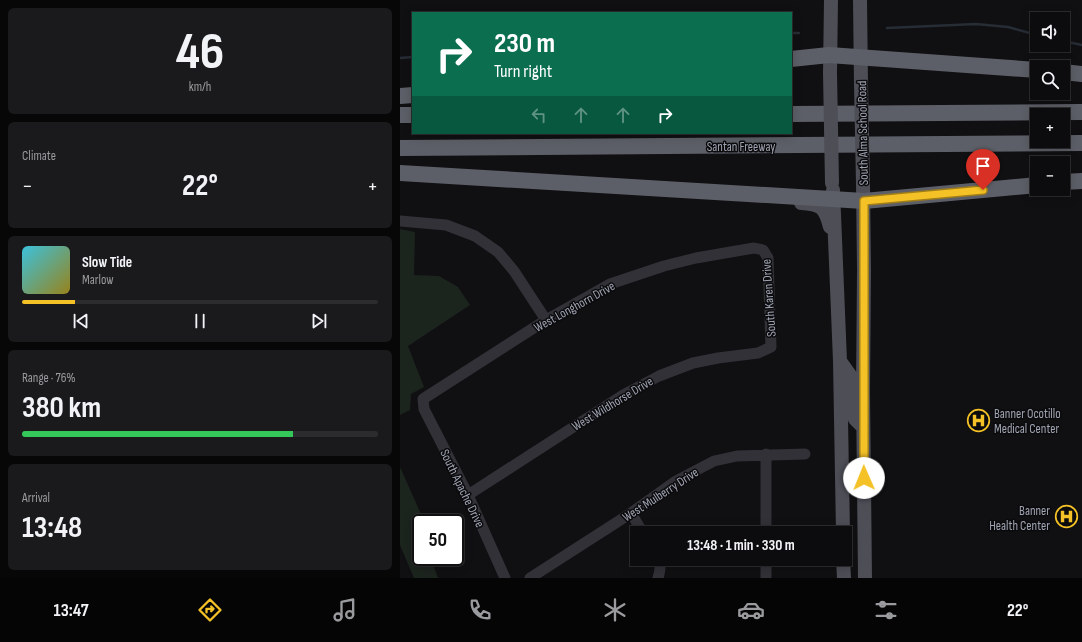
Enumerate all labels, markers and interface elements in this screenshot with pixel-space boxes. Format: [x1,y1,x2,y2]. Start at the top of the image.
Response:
map controls [1030,12,1070,196]
button: sound [1030,12,1070,52]
text: 46 [176,21,224,84]
text: 230 m [494,27,555,60]
icon: right [428,28,480,80]
button: search [1030,60,1070,100]
text: Turn right [494,61,552,82]
text: km/h [189,79,211,95]
street label: South Alma School Road [854,80,872,186]
icon: left [528,104,550,126]
icon: ahead [570,104,592,126]
icon: ahead [612,104,634,126]
icon: right [654,104,676,126]
button: + [1030,108,1070,148]
street label: Santan Freeway [707,139,775,155]
text: Climate [22,148,56,164]
pin [966,149,1000,190]
icon: arrive [972,155,994,177]
button: − [1030,156,1070,196]
text: 22° [182,168,218,204]
text: − [22,173,33,200]
text: + [367,173,378,200]
text: Slow Tide [82,253,132,272]
street label: South Karen Drive [758,259,780,337]
text: Marlow [82,272,114,288]
street label: West Longhorn Drive [531,278,618,336]
icon: previous [70,310,92,332]
icon: pause [189,310,211,332]
icon: next [308,310,330,332]
text: Range · 76% [22,370,76,386]
street label: West Wildhorse Drive [569,373,656,434]
text: 380 km [22,390,101,426]
place label: Banner Ocotillo Medical Center [994,406,1061,437]
hospital icon: Banner Ocotillo Medical Center [965,407,991,433]
street label: South Apache Drive [436,447,488,530]
position arrow [843,457,885,499]
street label: West Mulberry Drive [619,464,702,525]
text: Arrival [22,490,50,506]
place label: Banner Health Center [989,503,1050,534]
hospital icon: Banner Health Center [1053,504,1079,530]
text: 13:48 [22,510,82,546]
speed limit sign: 50 [412,514,464,566]
text: 13:48 · 1 min · 330 m [687,536,795,555]
icon: directions [196,596,224,624]
icon: music [331,596,359,624]
icon: phone [466,596,494,624]
icon: climate [601,596,629,624]
icon: car [737,596,765,624]
icon: filters [872,596,900,624]
text: 13:47 [54,600,89,621]
text: 22° [1007,600,1028,621]

